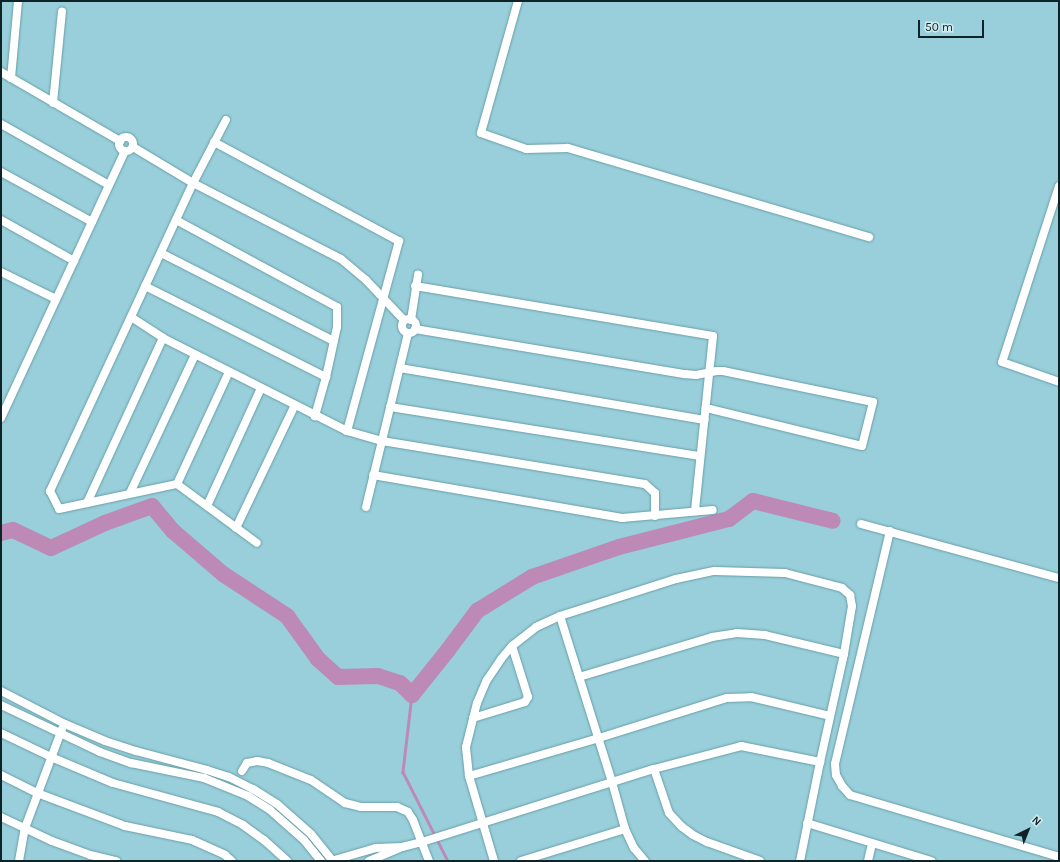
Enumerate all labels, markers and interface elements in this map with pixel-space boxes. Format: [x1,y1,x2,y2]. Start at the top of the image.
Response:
scale bar [920,12,986,38]
text: 50 m [925,20,953,34]
north arrow [1008,810,1048,850]
text: N [1029,813,1044,828]

